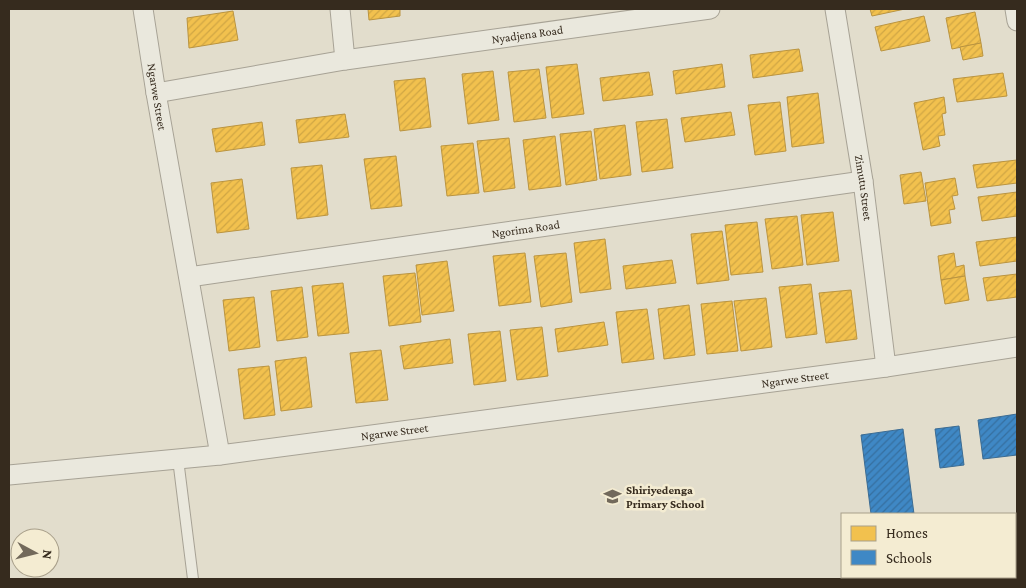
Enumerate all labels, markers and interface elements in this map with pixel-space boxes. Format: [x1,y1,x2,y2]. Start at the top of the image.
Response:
street label: Nyadjena Road [491,23,565,46]
street label: Ngarwe Street [145,62,170,133]
street label: Zimutu Street [852,154,875,222]
street label: Ngorima Road [491,217,561,241]
street label: Ngarwe Street [761,368,831,390]
street label: Ngarwe Street [360,420,430,443]
place label: Shiriyedenga Primary School [626,483,705,511]
school or university icon: Shiriyedenga Primary School [602,487,622,507]
legend [841,513,1016,578]
text: Homes [886,525,928,541]
north arrow [10,528,60,578]
text: N [39,549,56,561]
text: Schools [886,550,932,566]

